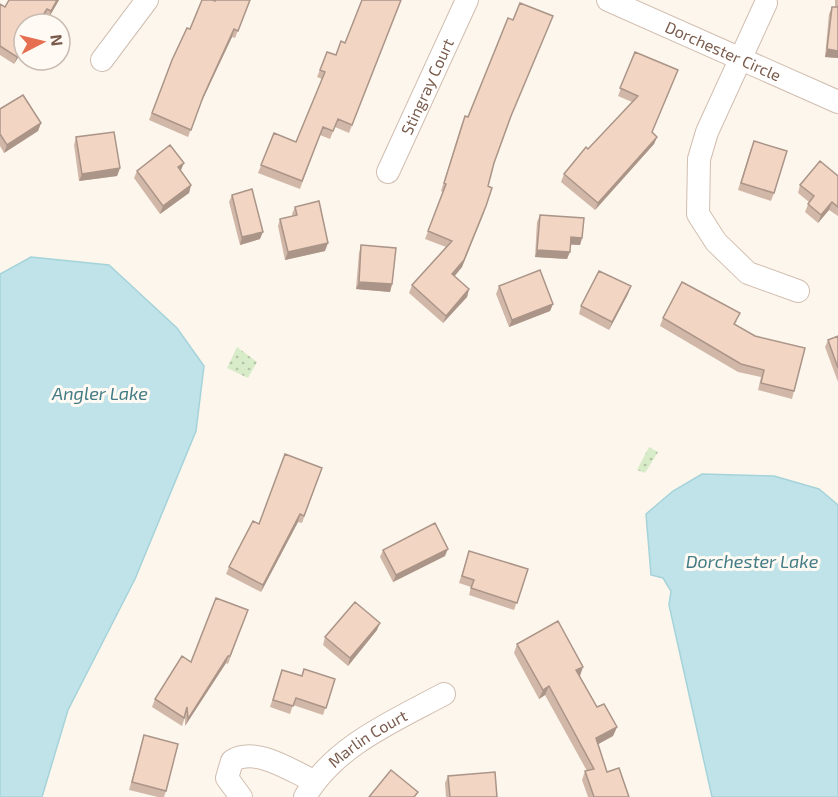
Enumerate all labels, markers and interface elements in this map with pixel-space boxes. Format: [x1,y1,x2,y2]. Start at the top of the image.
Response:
north arrow [12,12,72,72]
street label: Dorchester Circle [663,17,784,85]
text: N [47,33,68,47]
street label: Stingray Court [396,35,457,138]
water label: Angler Lake [51,382,148,404]
water label: Dorchester Lake [686,550,819,572]
street label: Marlin Court [324,705,410,771]

